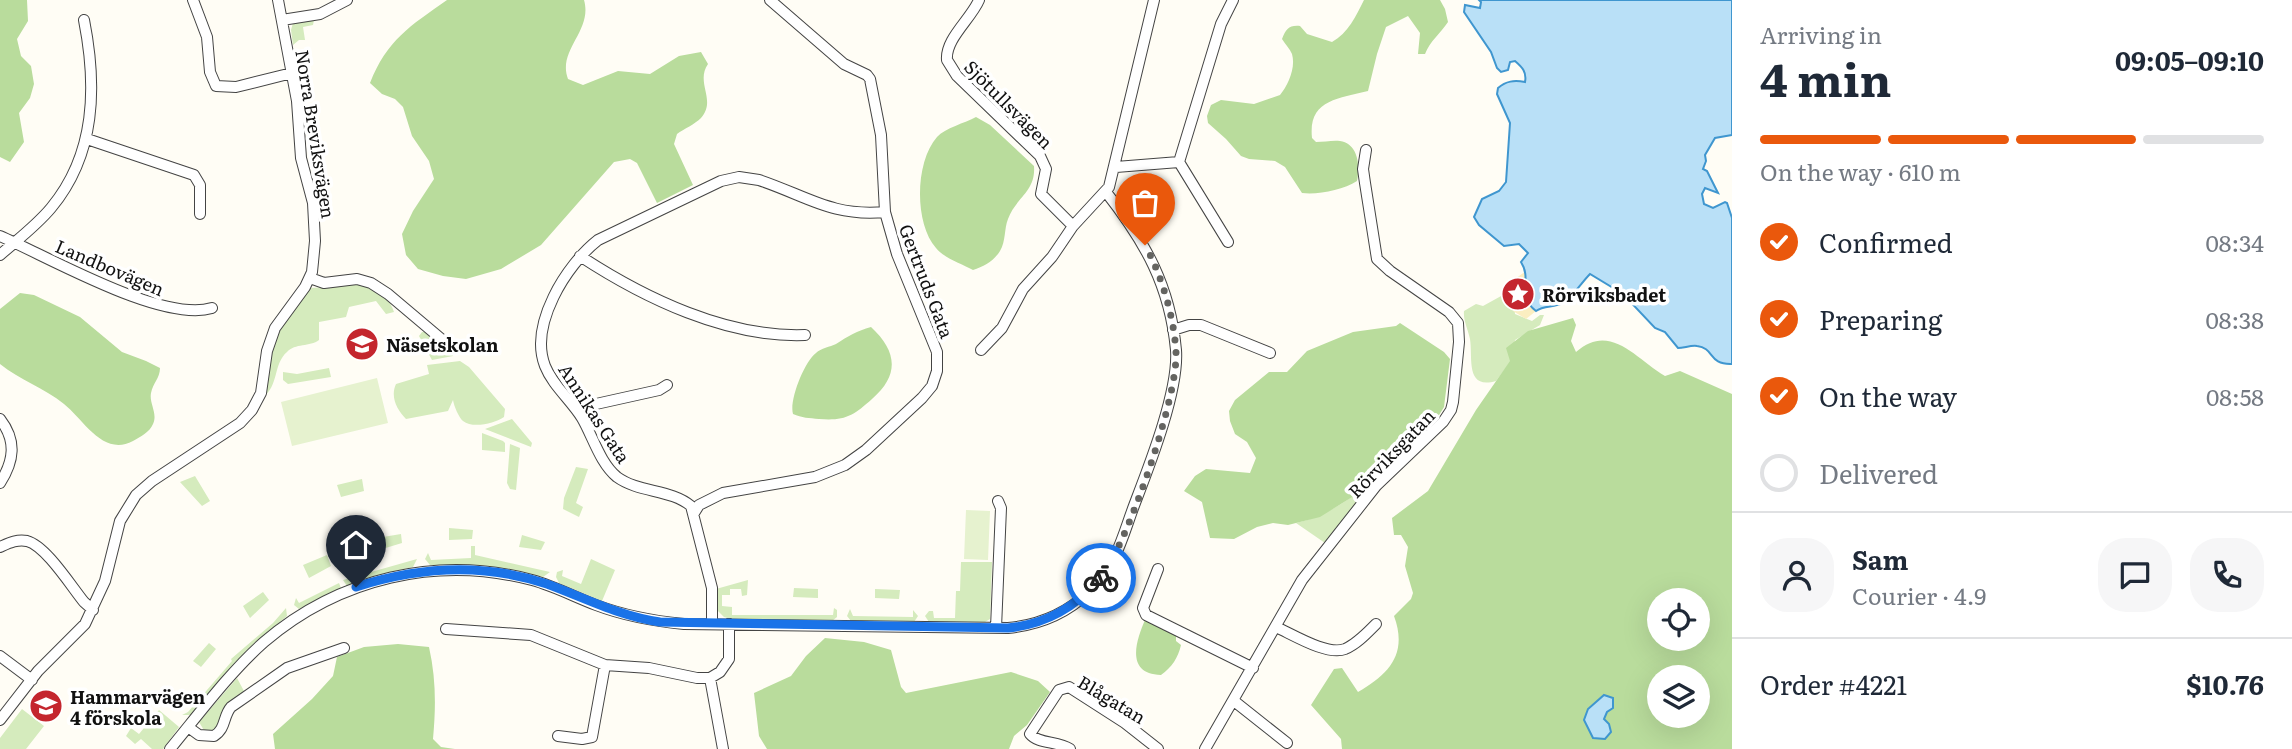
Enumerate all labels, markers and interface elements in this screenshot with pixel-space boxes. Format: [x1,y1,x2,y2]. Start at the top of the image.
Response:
text: Arriving in [1760,17,1882,51]
text: 09:05–09:10 [2115,40,2264,79]
text: 4 min [1760,43,1892,111]
street label: Norra Breviksvägen [289,48,343,220]
street label: Sjötullsvägen [958,53,1060,155]
text: On the way · 610 m [1760,154,1961,188]
pin [1115,173,1175,245]
icon: bag [1126,184,1164,222]
street label: Gertruds Gata [893,220,961,342]
text: Confirmed [1819,222,1953,261]
icon: check [1760,223,1798,261]
text: 08:34 [2206,225,2264,259]
street label: Landbovägen [51,232,169,302]
place icon: Rörviksbadet [1499,275,1537,313]
place label: Rörviksbadet [1542,281,1666,308]
text: Preparing [1819,299,1942,338]
icon: check [1760,300,1798,338]
text: 08:38 [2205,302,2264,336]
school or university icon: Näsetskolan [343,325,381,363]
place label: Näsetskolan [386,331,499,358]
street label: Annikas Gata [553,358,638,468]
text: On the way [1819,376,1957,415]
icon: check [1760,377,1798,415]
text: 08:58 [2206,379,2264,413]
street label: Rörviksgatan [1341,402,1441,504]
text: Delivered [1819,453,1938,492]
pin [326,515,386,587]
icon: home [337,526,375,564]
button: person [1760,538,1834,612]
button: chat [2098,538,2172,612]
button: phone [2190,538,2264,612]
text: Sam [1852,539,1908,578]
courier [1066,543,1136,613]
icon: bike [1082,559,1120,597]
text: Courier · 4.9 [1852,578,1986,612]
map controls [1647,588,1710,728]
button: locate [1647,588,1710,651]
text: Order #4221 [1760,664,1907,703]
text: $10.76 [2186,664,2264,703]
button: layers [1647,665,1710,728]
street label: Blågatan [1073,668,1151,730]
place label: Hammarvägen 4 förskola [70,683,206,731]
school or university icon: Hammarvägen 4 förskola [27,687,65,725]

